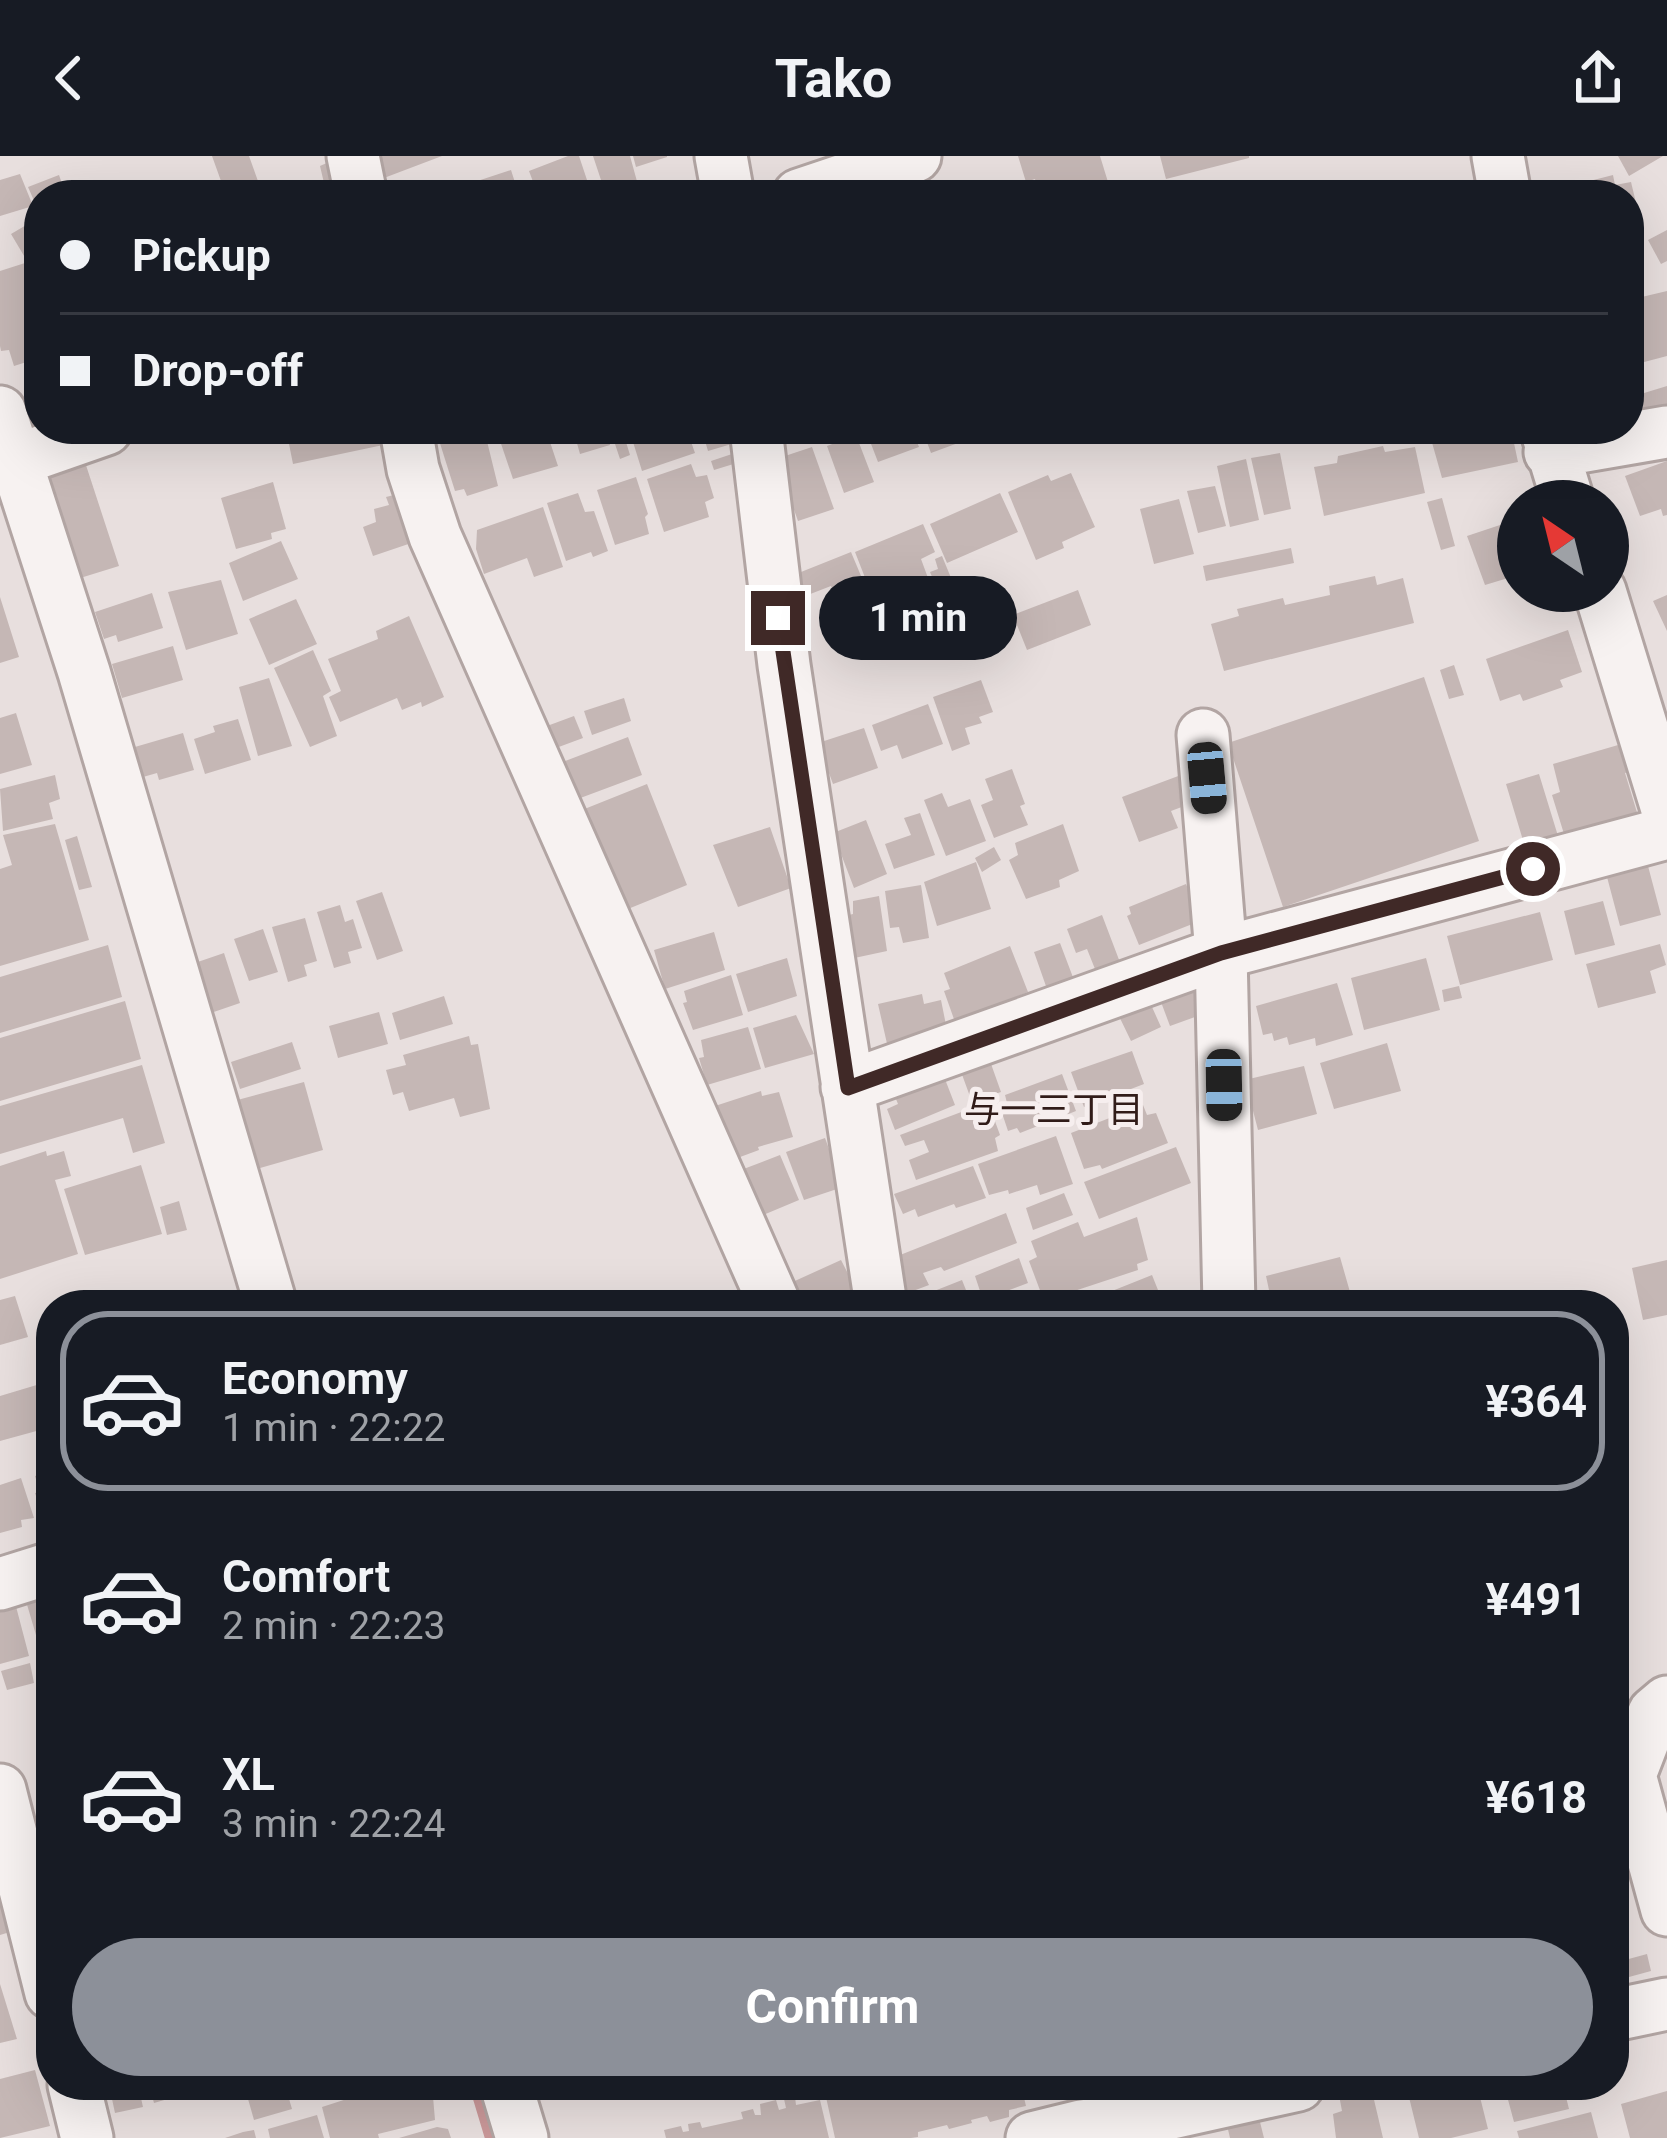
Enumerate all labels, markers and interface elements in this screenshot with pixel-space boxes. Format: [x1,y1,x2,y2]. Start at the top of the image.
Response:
icon: back [36,45,102,111]
icon: share [1565,45,1631,111]
text: Tako [775,47,892,110]
text: Pickup [132,229,271,282]
text: Drop-off [132,344,303,397]
north arrow [1497,480,1629,612]
map controls [1497,480,1629,612]
callout: 1 min [820,576,1018,660]
route end [751,591,805,645]
text: 1 min [869,595,967,641]
car [1186,741,1228,815]
route start [1506,842,1560,896]
car [1205,1049,1243,1121]
district label: 与一三丁目 [964,1089,1144,1131]
icon: car [78,1347,186,1455]
text: Economy [222,1352,408,1405]
text: ¥364 [1485,1375,1587,1428]
text: 1 min · 22:22 [222,1405,445,1451]
icon: car [78,1545,186,1653]
text: Comfort [222,1550,390,1603]
text: ¥491 [1485,1573,1587,1626]
text: 2 min · 22:23 [222,1603,445,1649]
icon: car [78,1743,186,1851]
text: XL [222,1748,275,1801]
text: ¥618 [1485,1771,1587,1824]
text: 3 min · 22:24 [222,1801,445,1847]
button: Confirm [72,1938,1593,2076]

